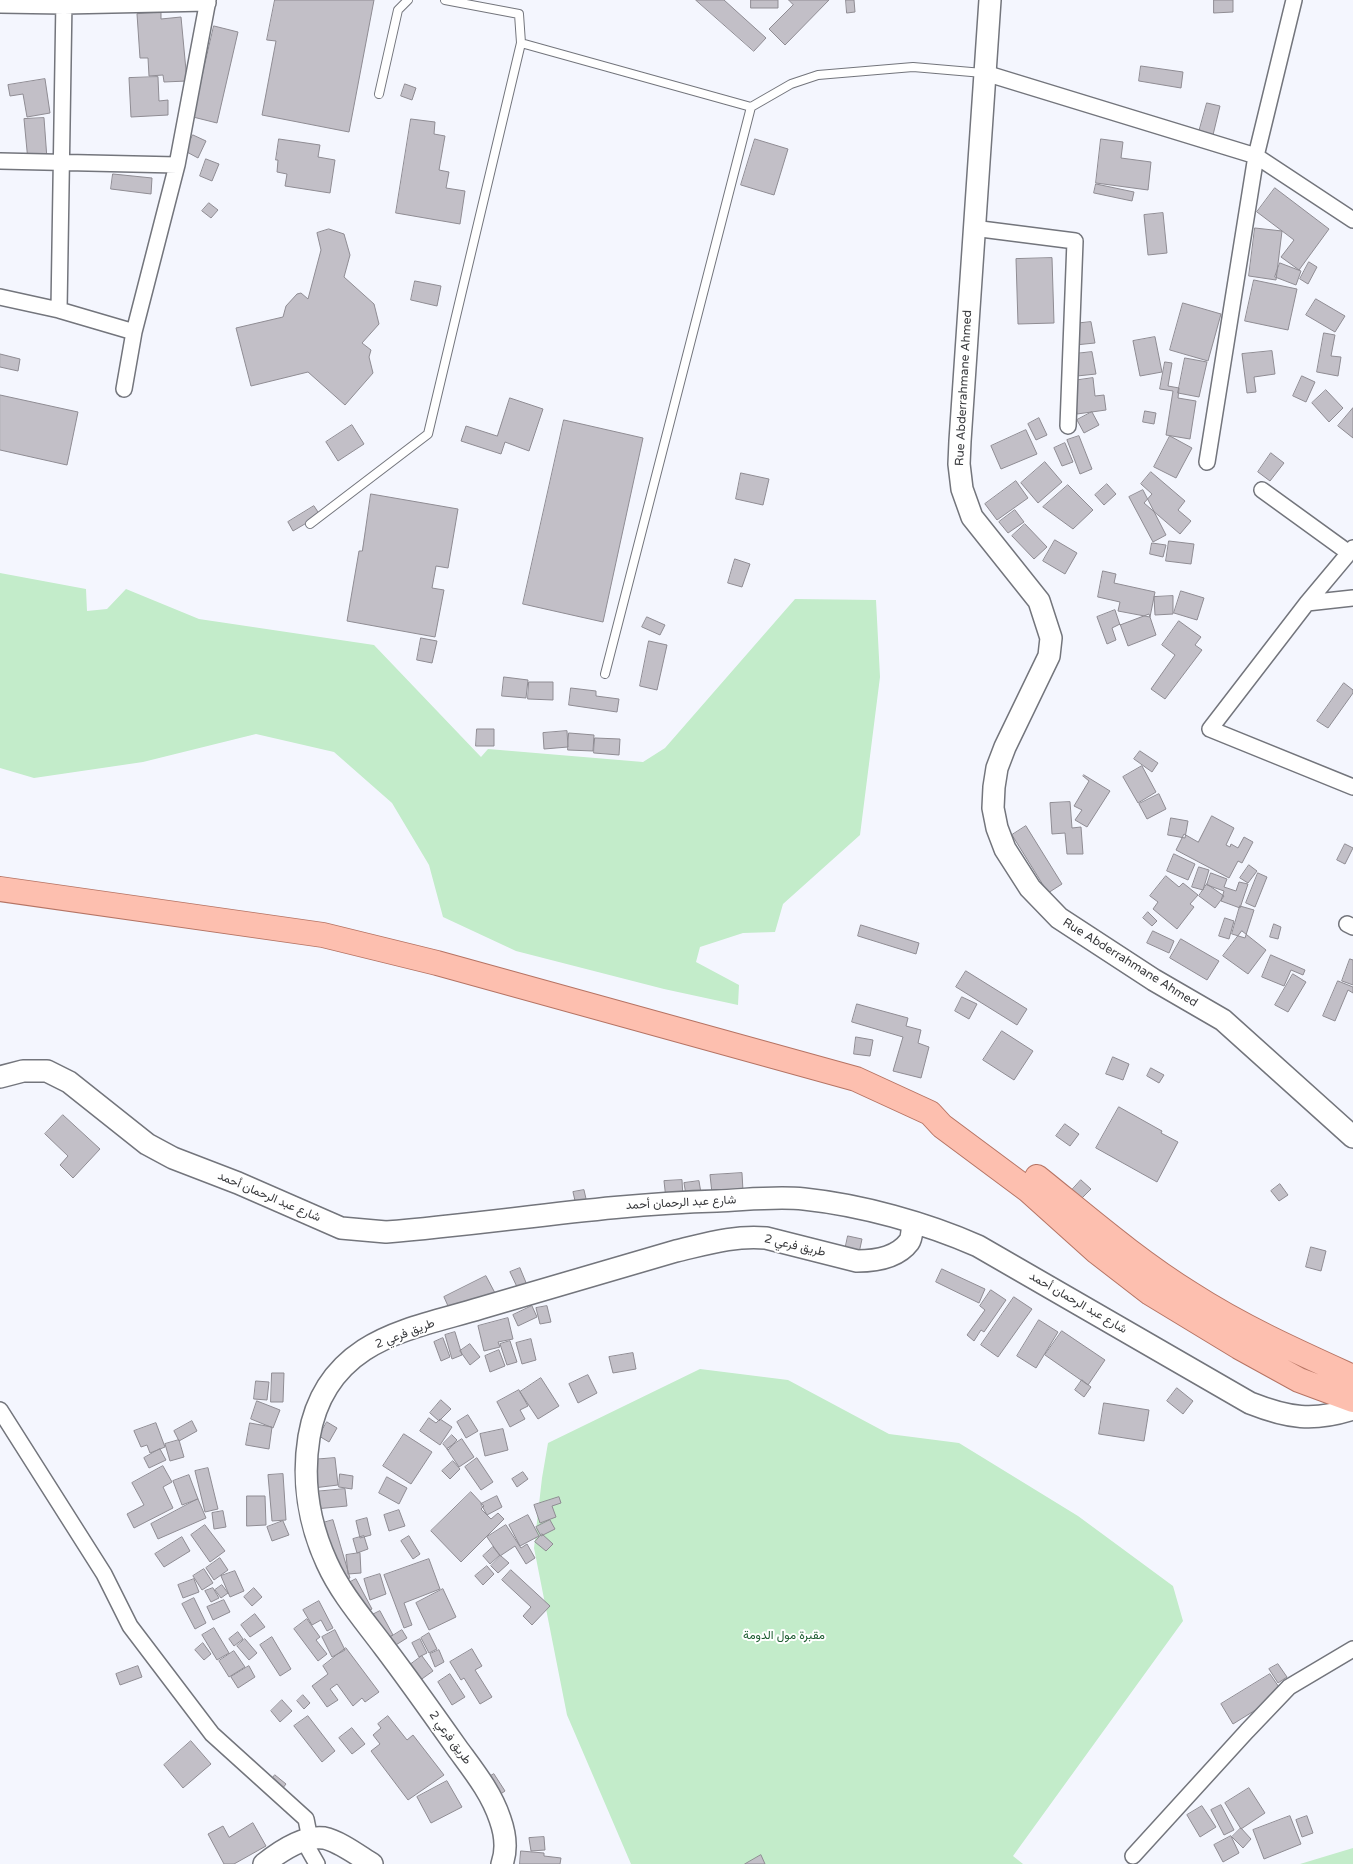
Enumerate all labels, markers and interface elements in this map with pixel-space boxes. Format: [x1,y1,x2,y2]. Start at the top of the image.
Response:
street label: Rue Abderrahmane Ahmed [953,310,975,466]
street label: Rue Abderrahmane Ahmed [1060,915,1200,1011]
street label: شارع عبد الرحمان أحمد [215,1169,323,1225]
street label: شارع عبد الرحمان أحمد [625,1193,737,1213]
street label: طريق فرعي 2 [763,1232,827,1260]
street label: شارع عبد الرحمان أحمد [1027,1269,1129,1337]
street label: طريق فرعي 2 [373,1316,437,1352]
park label: مقبرة مول الدومة [743,1629,825,1643]
street label: طريق فرعي 2 [426,1709,474,1767]

